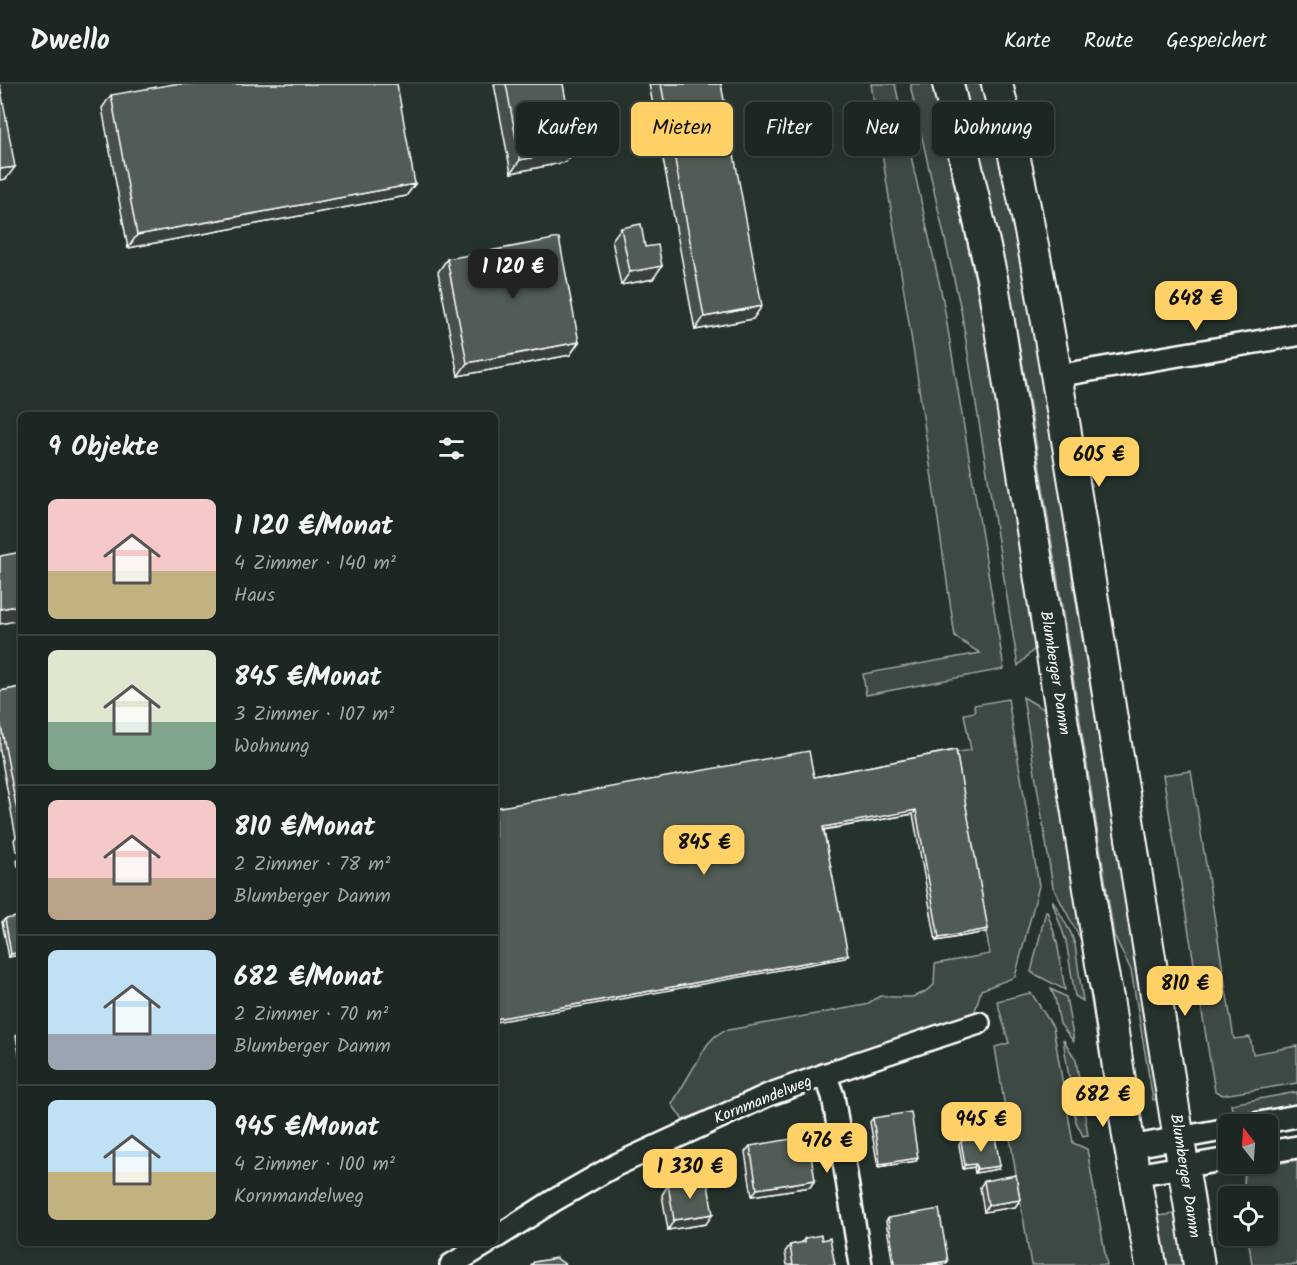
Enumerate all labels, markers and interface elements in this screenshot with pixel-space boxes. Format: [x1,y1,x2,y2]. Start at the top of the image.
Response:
text: Dwello [30,19,110,64]
text: Karte [1004,25,1051,58]
text: Route [1084,25,1133,58]
text: Gespeichert [1166,25,1267,58]
chip: Kaufen [516,102,619,156]
chip: Mieten [631,102,733,156]
chip: Filter [745,102,832,156]
chip: Neu [844,102,920,156]
chip: Wohnung [932,102,1054,156]
pin: 1 120 € [458,249,568,300]
text: 1 120 € [482,252,544,284]
pin: 648 € [1154,281,1238,332]
text: 648 € [1169,284,1223,316]
text: 9 Objekte [48,427,159,469]
icon: filters [435,432,468,465]
pin: 605 € [1057,437,1141,488]
text: 605 € [1073,440,1125,472]
text: 1 120 €/Monat [234,506,393,548]
icon: home [96,523,168,595]
text: 4 Zimmer · 140 m² [234,548,396,580]
text: Haus [234,580,275,612]
street label: Blumberger Damm [1033,609,1077,737]
text: 845 €/Monat [234,657,381,699]
icon: home [96,674,168,746]
text: 3 Zimmer · 107 m² [234,699,394,731]
text: Wohnung [234,731,310,763]
text: 810 €/Monat [234,807,375,849]
icon: home [96,824,168,896]
pin: 845 € [662,825,746,876]
text: 845 € [677,828,731,860]
text: 2 Zimmer · 78 m² [234,849,390,881]
text: Blumberger Damm [234,881,391,913]
text: 682 €/Monat [234,957,383,999]
pin: 810 € [1143,966,1227,1017]
text: 810 € [1161,969,1209,1001]
icon: home [96,974,168,1046]
text: 2 Zimmer · 70 m² [234,999,388,1031]
text: Blumberger Damm [234,1031,391,1063]
street label: Kornmandelweg [710,1069,816,1131]
pin: 682 € [1061,1077,1145,1128]
text: 682 € [1076,1080,1130,1112]
pin: 945 € [939,1102,1023,1153]
text: 945 € [955,1105,1007,1137]
text: 945 €/Monat [234,1107,379,1149]
street label: Blumberger Damm [1163,1112,1207,1240]
north arrow [1218,1114,1278,1174]
map controls [1218,1114,1278,1246]
pin: 476 € [785,1123,869,1174]
icon: home [96,1124,168,1196]
text: 476 € [801,1126,853,1158]
text: 4 Zimmer · 100 m² [234,1149,395,1181]
pin: 1 330 € [635,1149,745,1200]
text: 1 330 € [657,1152,723,1184]
text: Kornmandelweg [234,1181,364,1213]
button: locate [1218,1186,1278,1246]

